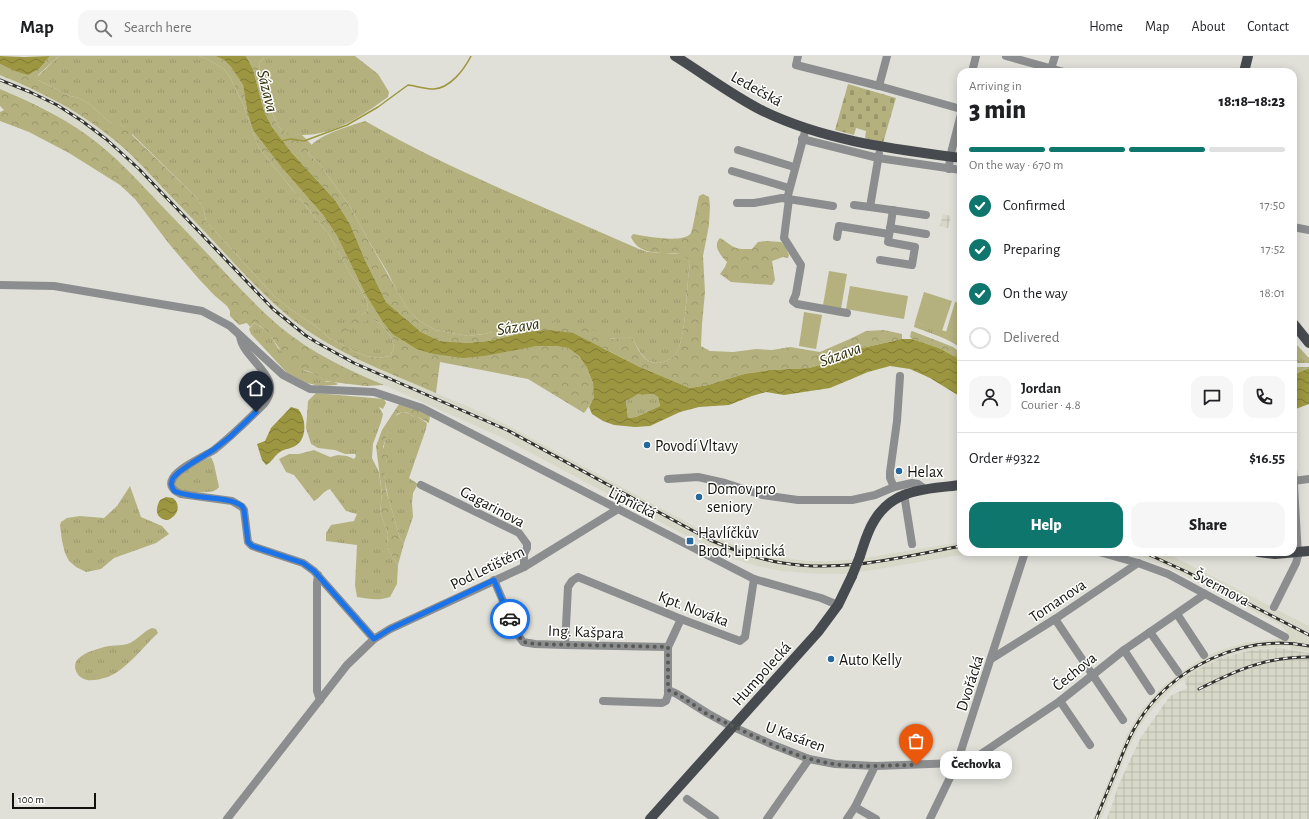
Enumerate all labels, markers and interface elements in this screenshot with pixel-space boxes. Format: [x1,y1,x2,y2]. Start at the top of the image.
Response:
search box [78,10,358,46]
icon: search [92,17,114,39]
text: Map [20,18,54,37]
text: Search here [124,20,192,35]
text: Home [1089,20,1123,34]
text: Map [1145,20,1169,34]
text: About [1191,20,1225,34]
text: Contact [1247,20,1289,34]
water label: Sázava [254,68,281,114]
street label: Ledečská [728,68,785,109]
text: Arriving in [969,80,1022,93]
text: 18:18–18:23 [1218,94,1285,109]
text: 3 min [969,97,1026,123]
text: On the way · 670 m [969,159,1063,172]
icon: check [969,195,991,217]
text: Confirmed [1003,198,1065,213]
text: 17:50 [1260,199,1285,212]
icon: check [969,239,991,261]
text: Preparing [1003,242,1060,257]
text: 17:52 [1261,243,1285,256]
icon: check [969,283,991,305]
text: On the way [1003,286,1068,301]
text: 18:01 [1260,287,1285,300]
water label: Sázava [496,315,541,338]
text: Delivered [1003,330,1060,345]
water label: Sázava [817,339,863,370]
pin [239,371,273,412]
button: person [969,376,1011,418]
button: chat [1191,376,1233,418]
button: phone [1243,376,1285,418]
icon: home [245,377,267,399]
text: Jordan [1021,381,1061,396]
text: Courier · 4.8 [1021,399,1081,412]
place label: Povodí Vltavy [655,438,738,455]
marker: Povodí Vltavy [642,440,652,450]
text: Order #9322 [969,451,1040,466]
text: $16.55 [1249,451,1285,466]
place label: Helax [907,464,943,480]
marker: Helax [894,466,904,476]
place label: Domov pro seniory [707,481,776,516]
street label: Gagarinova [458,483,527,530]
street label: Lipnická [606,484,659,522]
marker: Domov pro seniory [694,492,704,502]
button: Help [969,502,1123,548]
button: Share [1131,502,1285,548]
place label: Havlíčkův Brod, Lipnická [698,525,785,559]
marker: Havlíčkův Brod, Lipnická [685,536,695,546]
street label: Pod Letištěm [448,543,527,593]
street label: Švermova [1191,565,1253,609]
street label: Tomanova [1026,576,1089,625]
street label: Kpt. Nováka [656,588,731,630]
courier [490,599,530,639]
icon: car [499,608,521,630]
street label: Ing. Kašpara [548,623,624,641]
street label: Humpolecká [729,639,794,709]
street label: Čechova [1048,648,1100,694]
place label: Auto Kelly [839,652,902,669]
street label: Dvořácká [953,653,986,713]
marker: Auto Kelly [826,654,836,664]
street label: U Kasáren [764,719,828,755]
pin [899,724,933,765]
icon: bag [905,730,927,752]
callout: Čechovka [940,751,1012,779]
text: Čechovka [951,758,1001,771]
scale bar [12,791,96,810]
text: 100 m [18,794,44,805]

